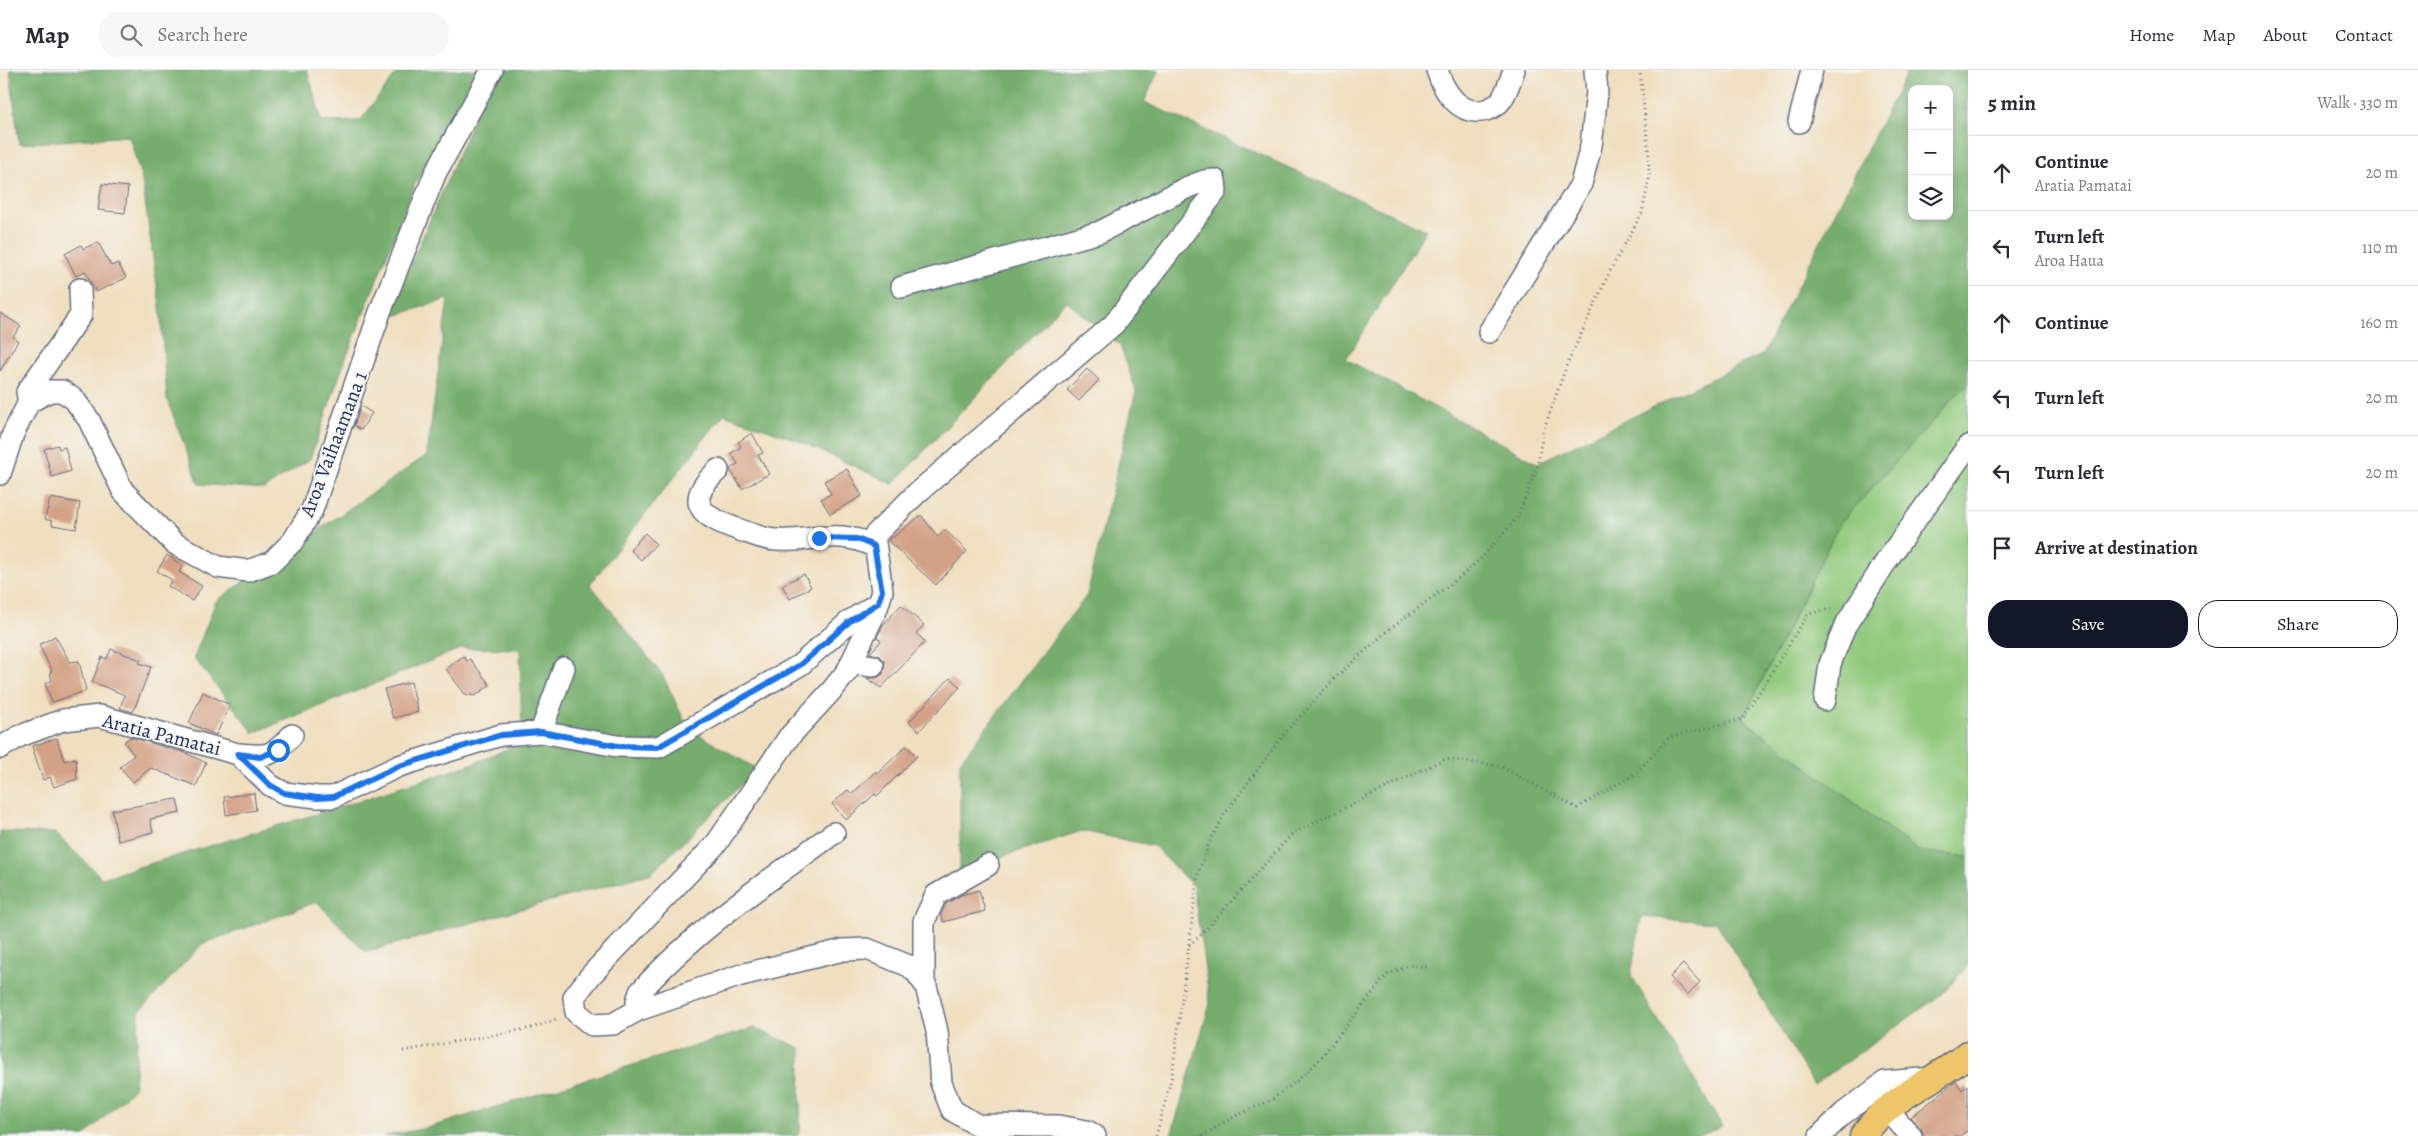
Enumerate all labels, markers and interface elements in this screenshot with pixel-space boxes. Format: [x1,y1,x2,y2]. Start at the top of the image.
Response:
search box [99,12,449,57]
text: Map [25,19,69,51]
icon: search [117,21,145,49]
text: Search here [157,22,248,48]
text: Home [2129,23,2174,47]
text: Map [2202,23,2235,47]
text: About [2263,23,2307,47]
text: Contact [2335,23,2393,47]
map controls [1908,85,1953,220]
button: + [1908,85,1953,130]
text: 5 min [1988,89,2036,117]
text: Walk · 330 m [2317,92,2398,114]
button: − [1908,130,1953,175]
text: Continue [2035,149,2109,175]
icon: ahead [1988,159,2016,187]
text: 20 m [2365,162,2398,184]
button: layers [1908,175,1953,220]
text: Aratia Pamatai [2035,175,2132,197]
text: Turn left [2035,224,2104,250]
icon: left [1988,234,2016,262]
text: 110 m [2362,237,2398,259]
text: Aroa Haua [2035,250,2104,272]
icon: ahead [1988,309,2016,337]
text: Continue [2035,310,2109,336]
text: 160 m [2360,312,2398,334]
street label: Aroa Vaihaamana 1 [293,367,374,522]
icon: left [1988,384,2016,412]
text: Turn left [2035,385,2104,411]
text: 20 m [2365,387,2398,409]
icon: left [1988,459,2016,487]
text: Turn left [2035,460,2104,486]
text: 20 m [2365,462,2398,484]
route end [808,527,831,550]
icon: arrive [1988,534,2016,562]
text: Arrive at destination [2035,535,2198,561]
button: Save [1988,600,2188,648]
button: Share [2198,600,2398,648]
street label: Aratia Pamatai [99,707,224,762]
route start [267,739,290,762]

